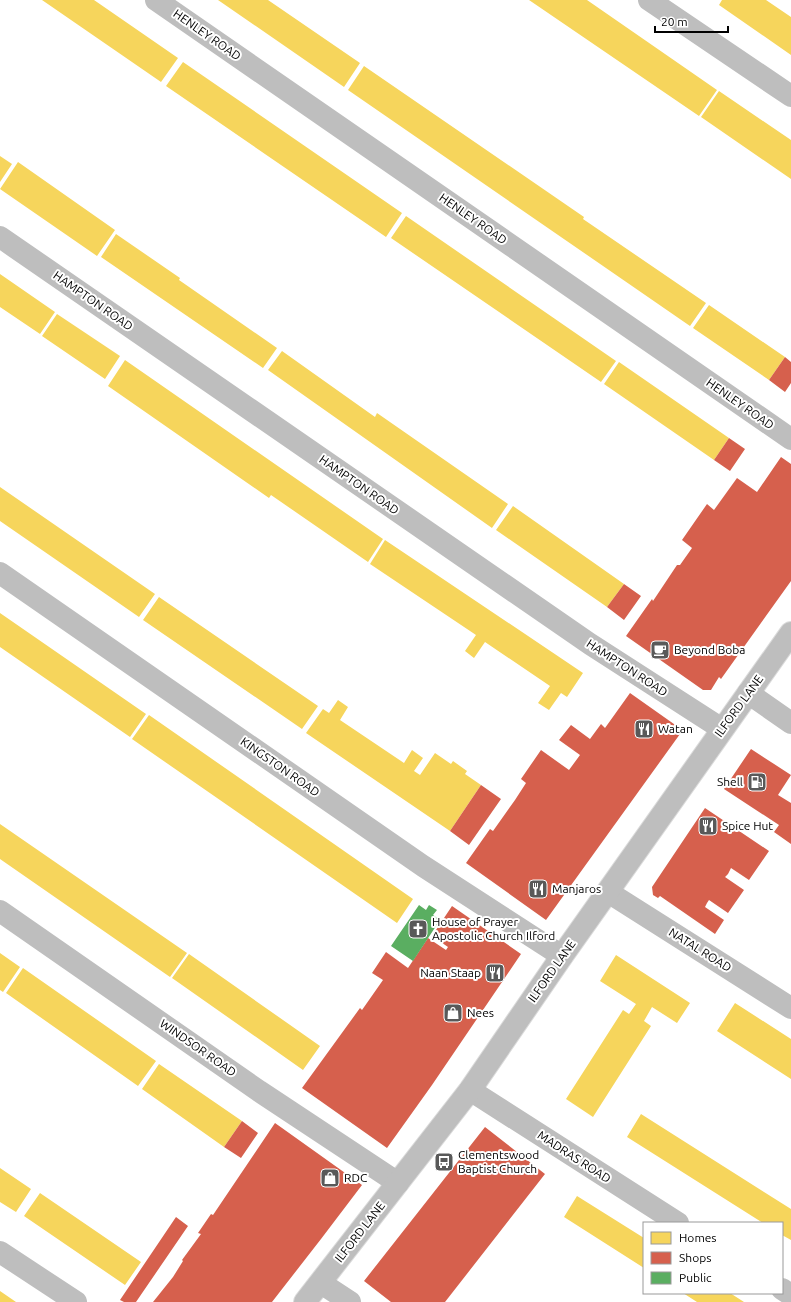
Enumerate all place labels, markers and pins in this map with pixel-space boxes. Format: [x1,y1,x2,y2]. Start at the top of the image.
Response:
cafe icon: Beyond Boba [649,639,671,661]
place label: Beyond Boba [674,643,745,656]
restaurant icon: Watan [633,718,655,740]
place label: Watan [658,722,693,735]
fuel station icon: Shell [746,771,768,793]
place label: Shell [717,775,743,788]
restaurant icon: Spice Hut [697,815,719,837]
place label: Spice Hut [722,819,773,832]
restaurant icon: Manjaros [527,878,549,900]
place label: Manjaros [552,882,601,895]
place label: House of Prayer Apostolic Church Ilford [432,915,555,942]
church icon: House of Prayer Apostolic Church Ilford [407,918,429,940]
restaurant icon: Naan Staap [484,962,506,984]
place label: Naan Staap [420,966,481,979]
shop icon: Nees [442,1002,464,1024]
place label: Nees [467,1006,494,1019]
place label: Clementswood Baptist Church [458,1148,539,1175]
bus stop icon: Clementswood Baptist Church [433,1151,455,1173]
shop icon: RDC [319,1167,341,1189]
place label: RDC [344,1171,368,1184]

